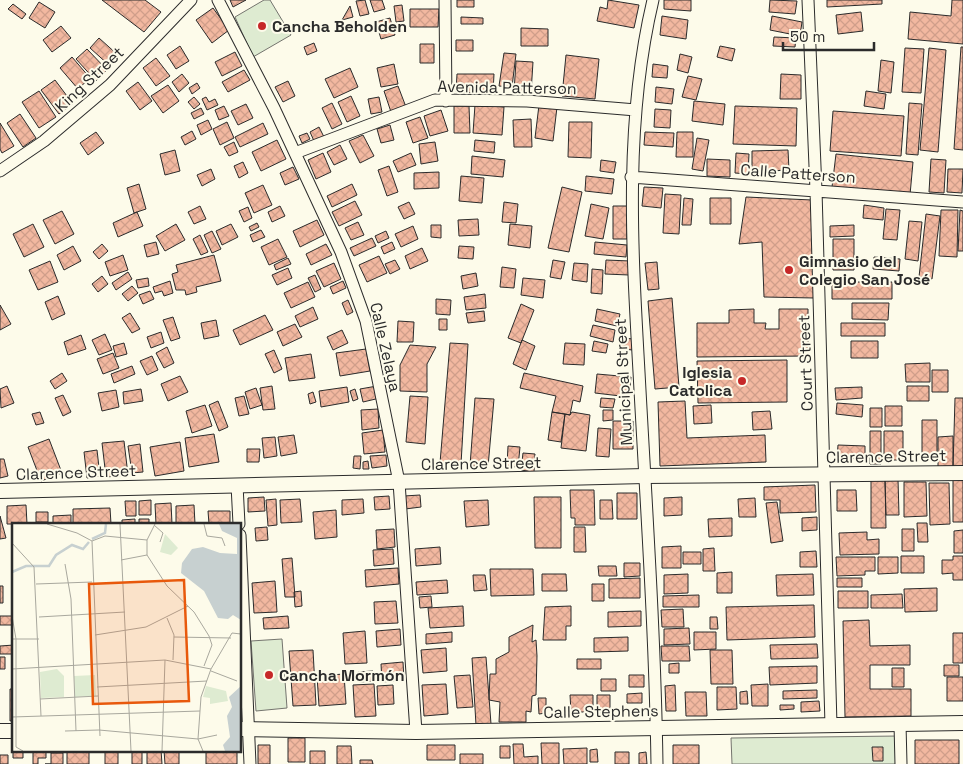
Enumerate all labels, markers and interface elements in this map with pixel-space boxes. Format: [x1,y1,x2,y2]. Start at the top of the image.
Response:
place label: Cancha Beholden [272,16,407,37]
marker: Cancha Beholden [256,20,268,32]
scale bar [783,20,874,52]
text: 50 m [790,27,825,46]
street label: King Street [50,42,128,117]
street label: Avenida Patterson [437,76,577,99]
street label: Calle Patterson [740,159,856,188]
place label: Gimnasio del Colegio San José [799,251,930,290]
marker: Gimnasio del Colegio San José [783,264,795,276]
street label: Calle Zelaya [365,300,406,394]
street label: Court Street [793,314,818,411]
street label: Municipal Street [610,318,637,446]
place label: Iglesia Catolica [669,362,732,401]
marker: Iglesia Catolica [736,375,748,387]
street label: Clarence Street [826,445,946,468]
street label: Clarence Street [421,452,541,475]
street label: Clarence Street [15,460,137,485]
inset map [12,523,241,752]
place label: Cancha Mormón [279,665,405,686]
marker: Cancha Mormón [263,669,275,681]
street label: Calle Stephens [543,700,659,723]

